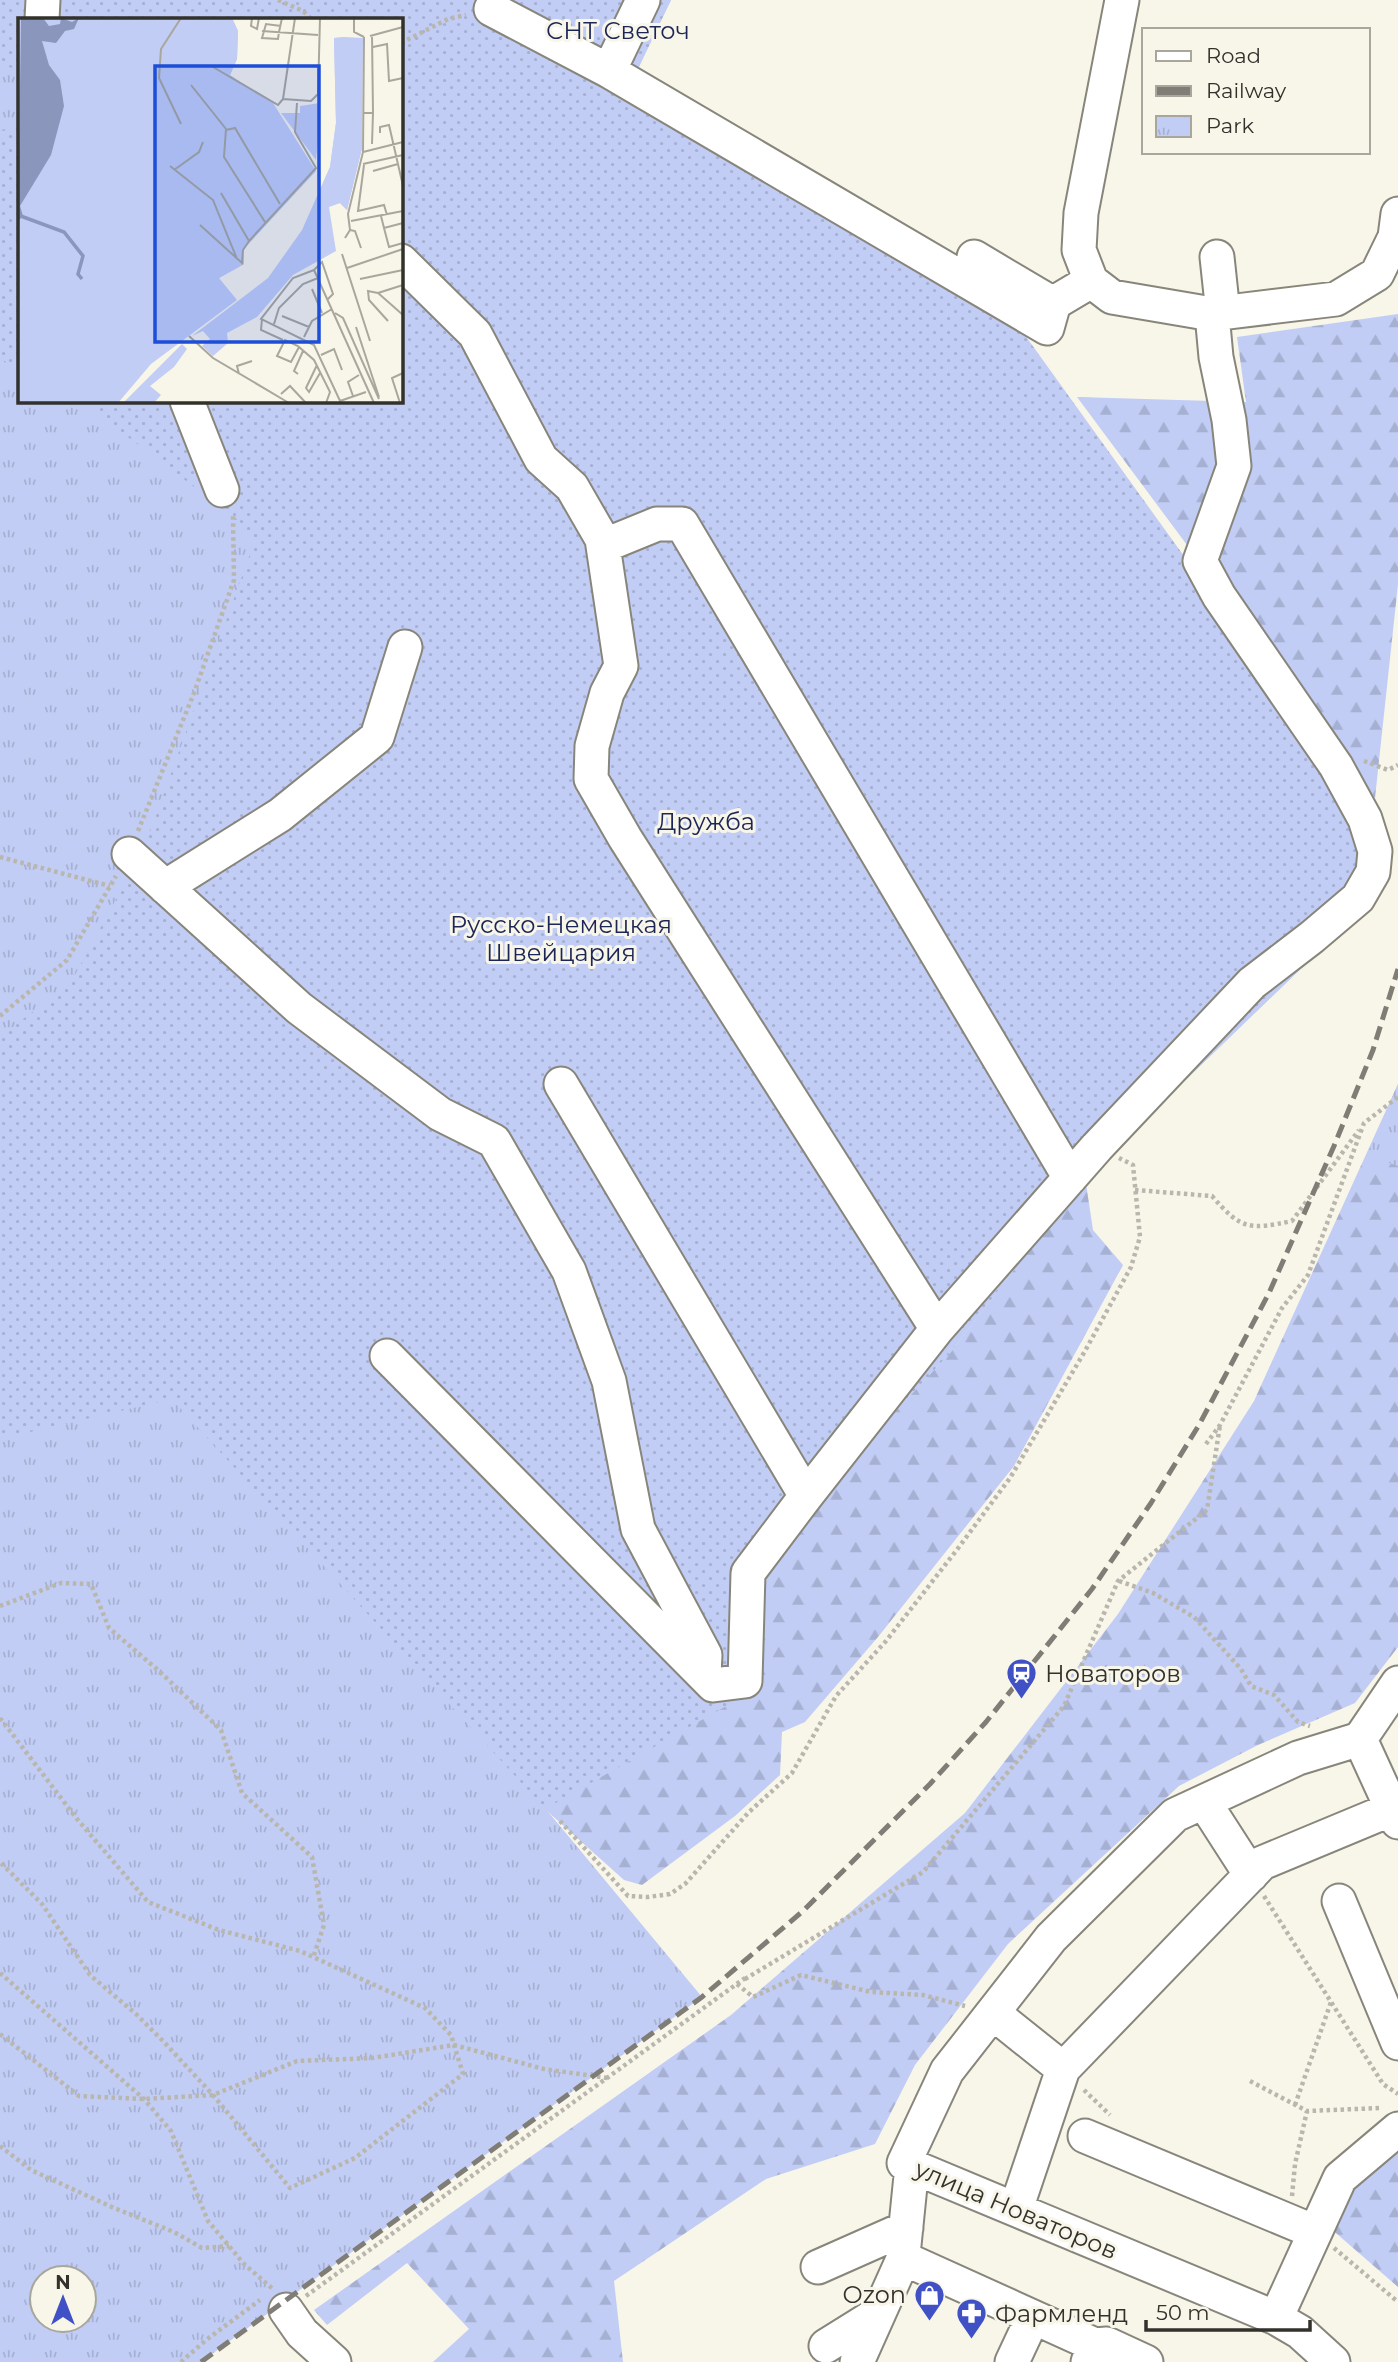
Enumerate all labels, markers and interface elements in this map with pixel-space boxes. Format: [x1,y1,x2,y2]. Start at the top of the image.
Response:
park label: СНТ Светоч [546,16,690,45]
inset map [18,18,402,402]
legend [1142,28,1370,154]
text: Road [1206,43,1261,68]
text: Railway [1206,78,1287,103]
text: Park [1206,113,1254,138]
park label: Дружба [657,807,755,836]
park label: Русско-Немецкая Швейцария [450,910,672,967]
station icon: Новаторов [1005,1657,1039,1701]
place label: Новаторов [1045,1659,1181,1688]
street label: улица Новаторов [910,2153,1122,2265]
north arrow [28,2264,98,2334]
text: N [55,2271,71,2294]
shop icon: Ozon [912,2278,946,2322]
place label: Ozon [843,2280,906,2309]
scale bar [1146,2288,1310,2332]
pharmacy icon: Фармленд [955,2297,989,2341]
place label: Фармленд [995,2299,1128,2328]
text: 50 m [1156,2300,1210,2325]

